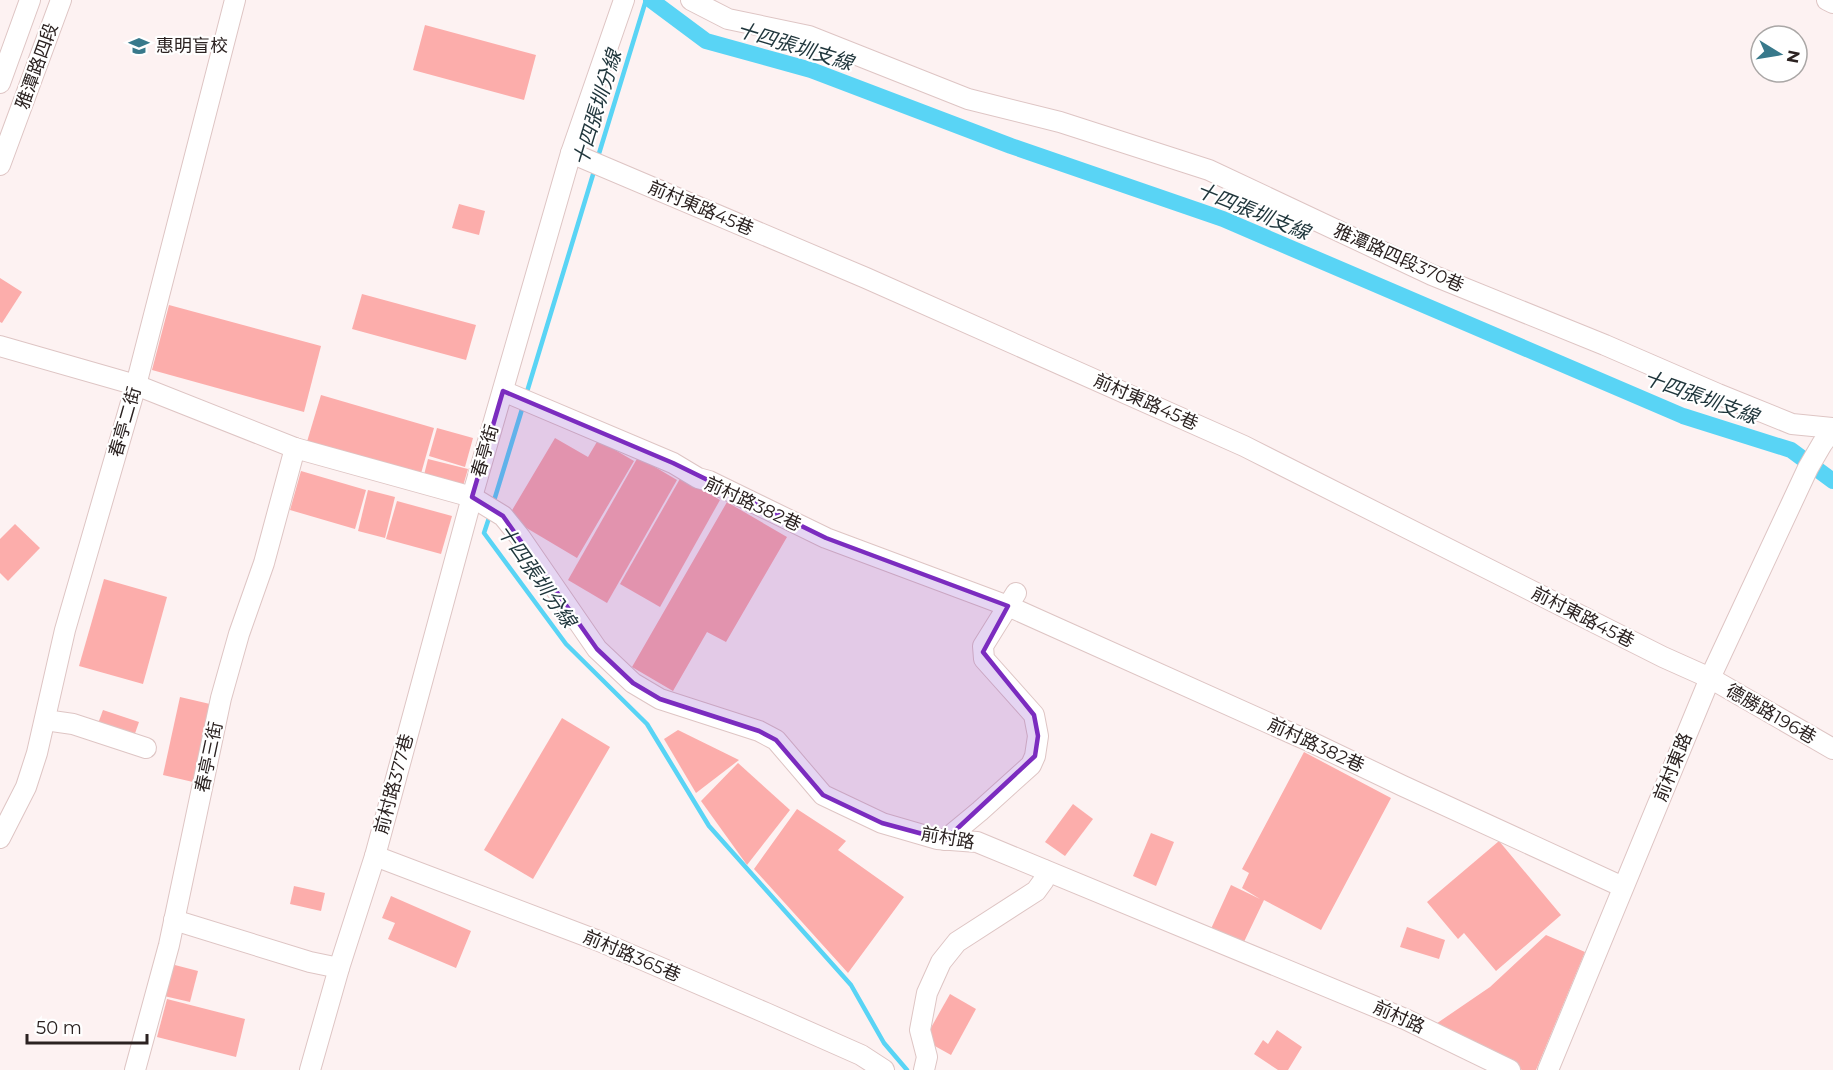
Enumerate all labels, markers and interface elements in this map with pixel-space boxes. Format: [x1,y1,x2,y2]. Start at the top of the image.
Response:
water label: 十四張圳支線 [734,17,858,76]
street label: 雅潭路四段 [11,20,63,112]
north arrow [1749,24,1809,84]
school or university icon: 惠明盲校 [127,34,151,58]
place label: 惠明盲校 [156,35,228,57]
water label: 十四張圳分線 [568,45,627,169]
text: N [1783,49,1804,65]
street label: 前村東路45巷 [645,176,757,240]
water label: 十四張圳支線 [1193,177,1315,245]
street label: 雅潭路四段370巷 [1331,219,1467,297]
water label: 十四張圳支線 [1641,365,1763,429]
street label: 前村東路45巷 [1090,369,1202,435]
street label: 春亭二街 [105,384,145,460]
street label: 春亭街 [467,422,503,480]
street label: 前村路382巷 [701,472,805,536]
water label: 十四張圳分線 [493,520,582,634]
street label: 前村東路45巷 [1528,582,1638,652]
street label: 德勝路196巷 [1722,679,1820,749]
street label: 前村路382巷 [1264,713,1368,777]
street label: 春亭三街 [191,719,227,795]
street label: 前村東路 [1649,730,1697,804]
street label: 前村路377巷 [370,731,418,837]
street label: 前村路 [920,822,976,854]
street label: 前村路365巷 [580,926,684,986]
street label: 前村路 [1370,996,1428,1038]
scale bar [27,1007,147,1045]
text: 50 m [36,1017,82,1039]

